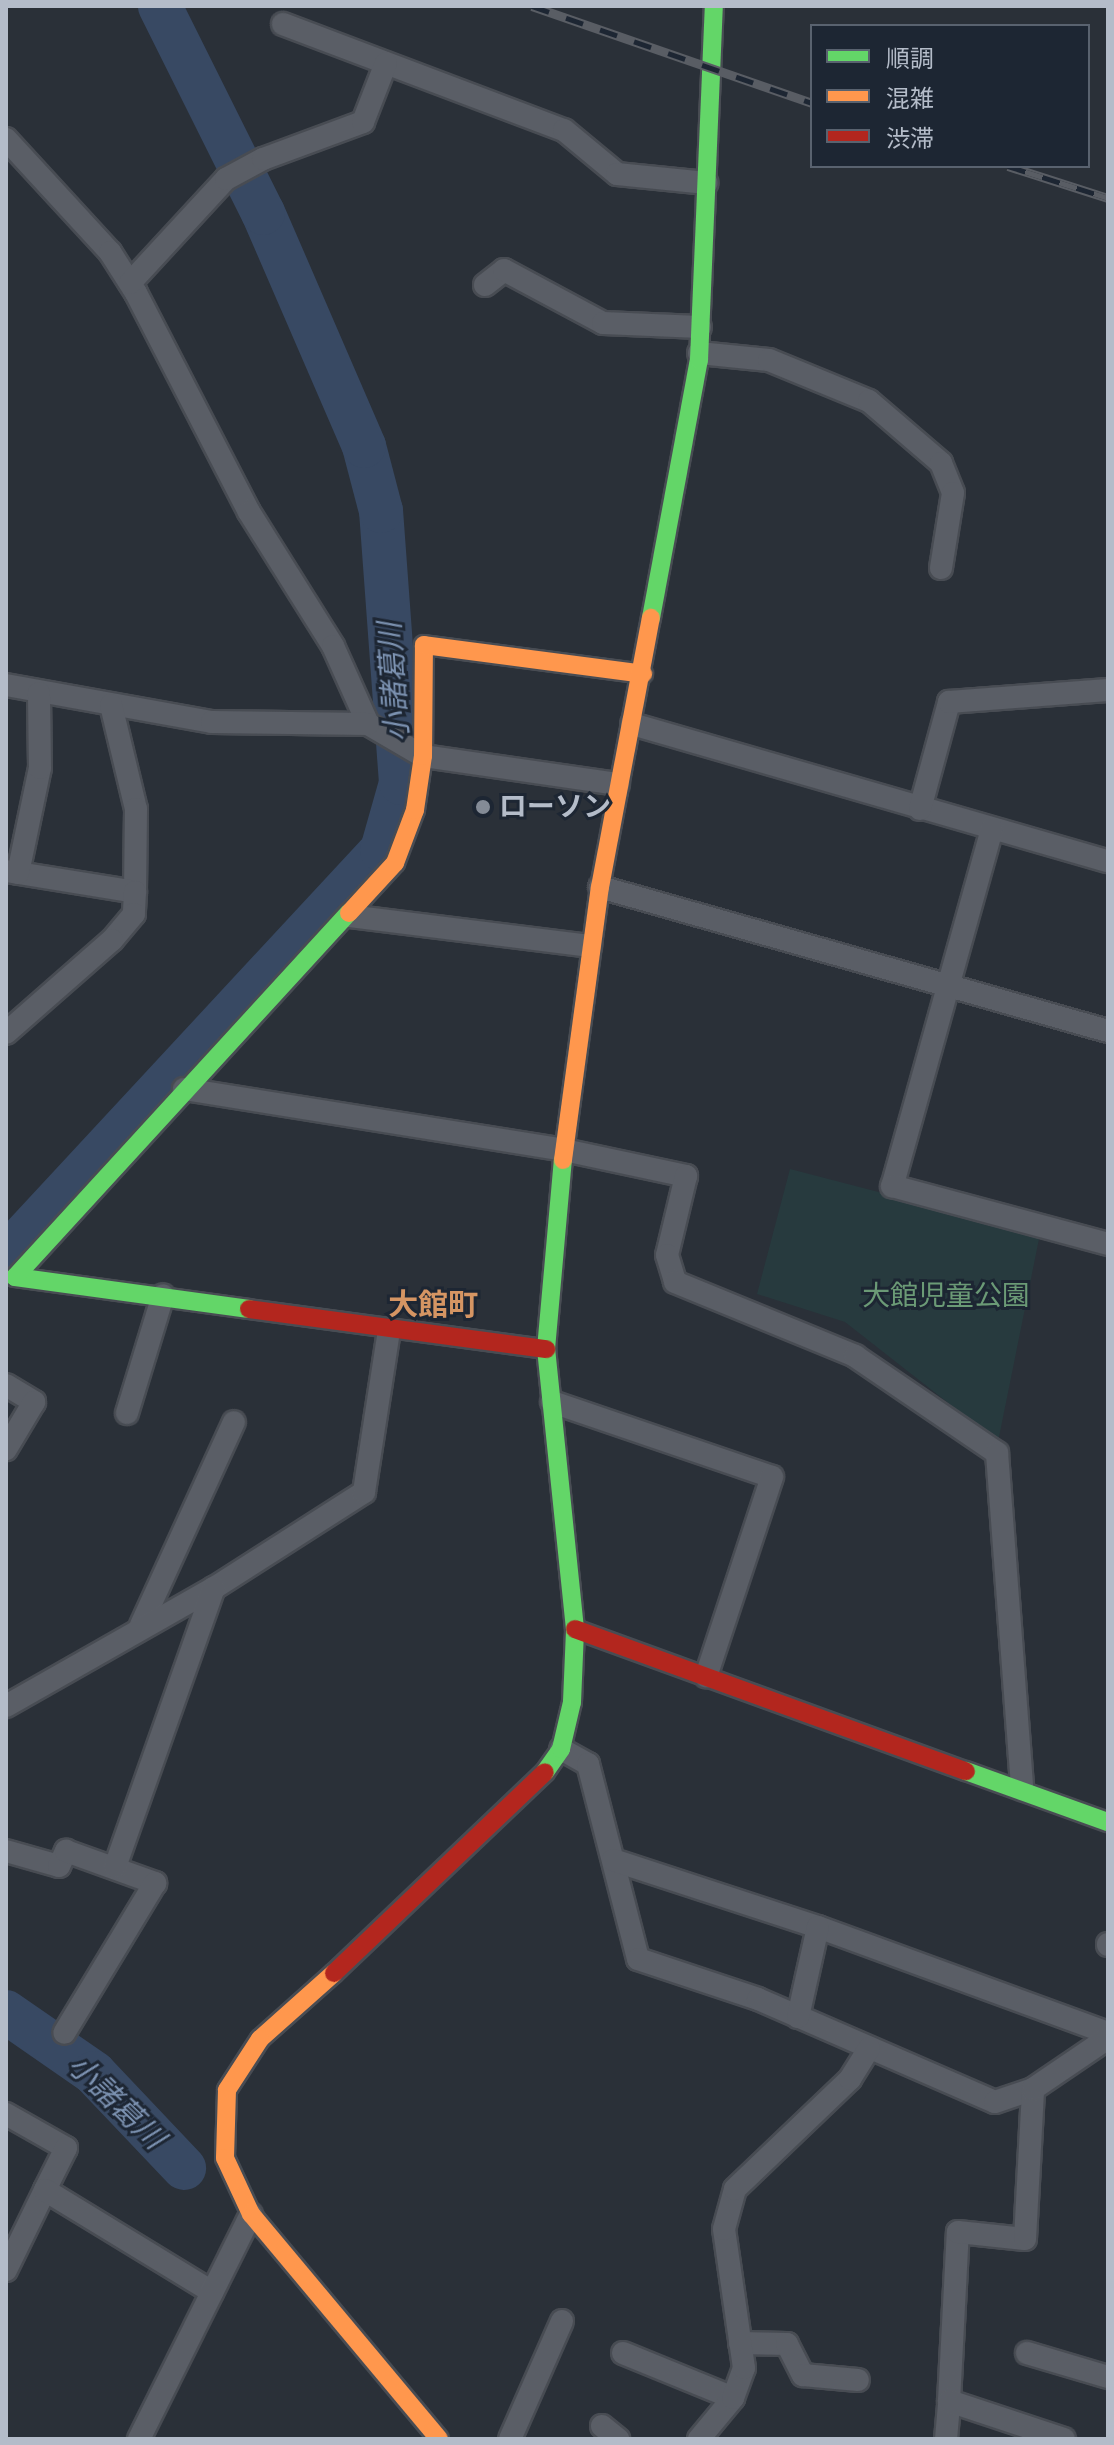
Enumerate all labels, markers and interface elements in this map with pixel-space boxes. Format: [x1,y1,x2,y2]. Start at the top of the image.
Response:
legend [810,24,1090,168]
text: 順調 [886,45,934,73]
text: 混雑 [886,85,934,113]
text: 渋滞 [886,125,934,153]
water label: 小諸葛川 [372,621,416,743]
place label: ローソン [499,790,611,824]
marker: ローソン [474,798,492,816]
park label: 大館児童公園 [862,1279,1030,1313]
district label: 大館町 [388,1287,478,1323]
water label: 小諸葛川 [60,2047,172,2157]

